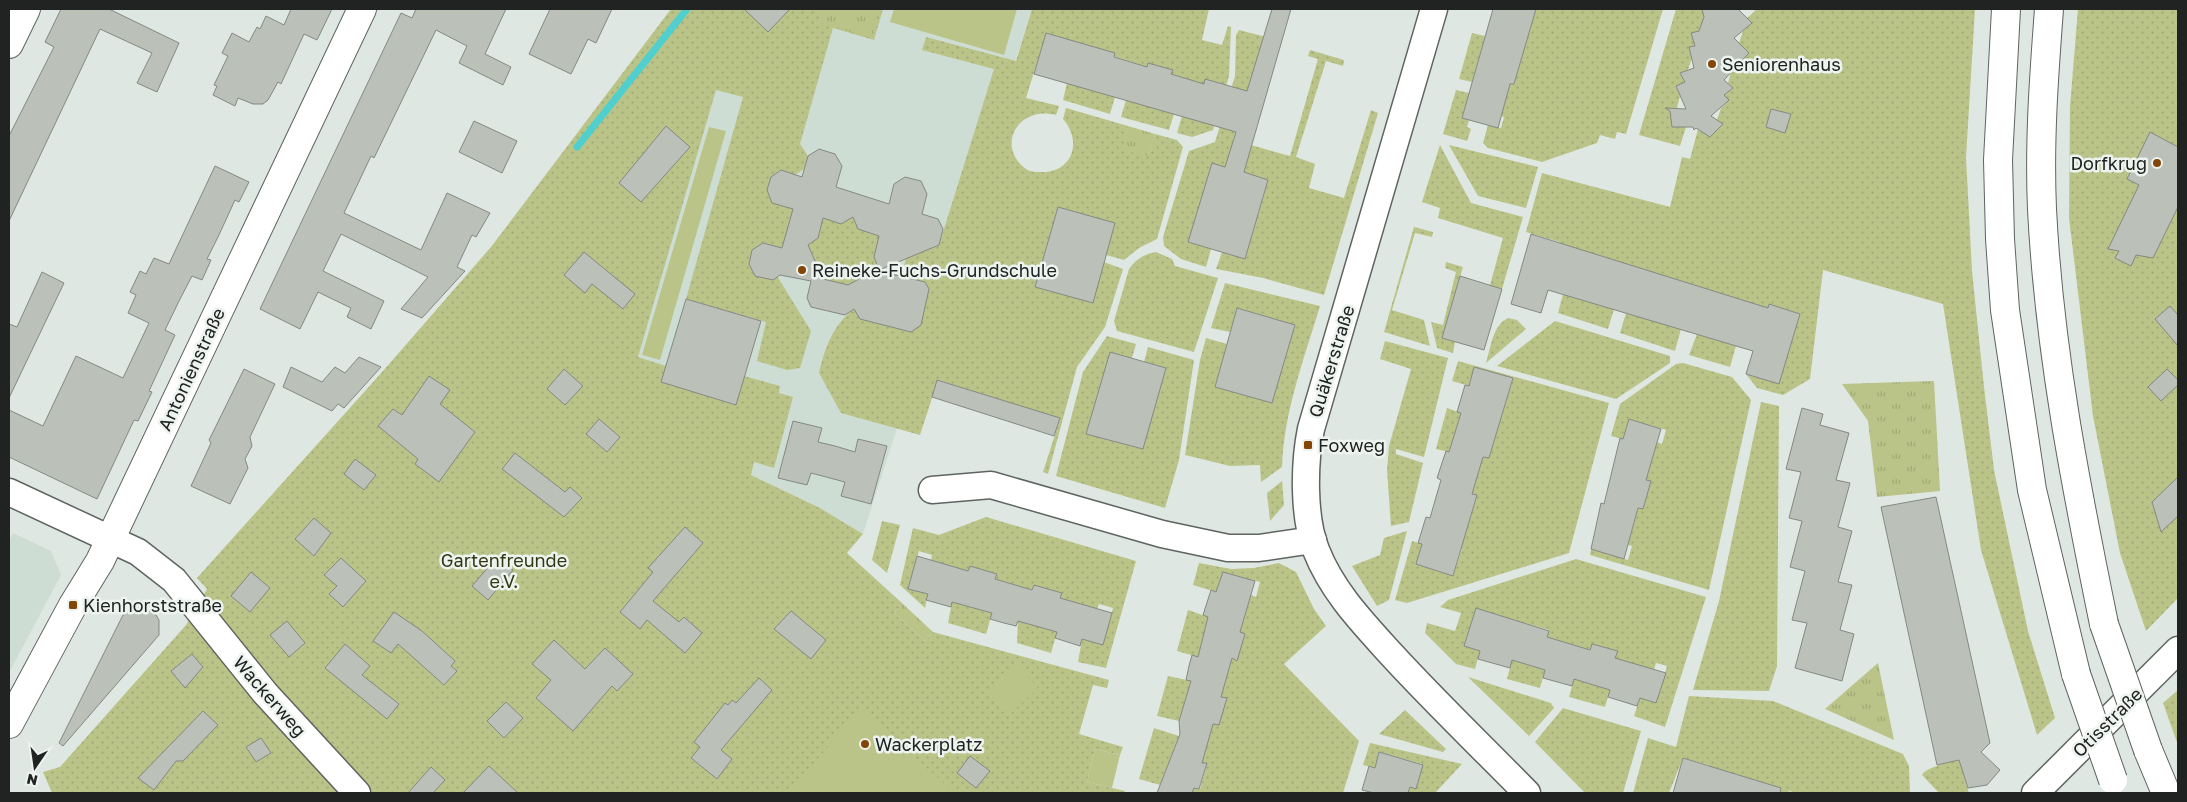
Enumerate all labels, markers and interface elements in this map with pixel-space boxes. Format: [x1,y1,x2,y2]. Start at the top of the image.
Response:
place label: Seniorenhaus [1722,53,1841,75]
marker: Seniorenhaus [1706,58,1718,70]
place label: Dorfkrug [2071,152,2147,174]
marker: Dorfkrug [2151,157,2163,169]
place label: Reineke-Fuchs-Grundschule [812,259,1057,281]
marker: Reineke-Fuchs-Grundschule [796,264,808,276]
street label: Quäkerstraße [1303,302,1359,420]
street label: Antonienstraße [153,304,229,434]
place label: Foxweg [1318,434,1385,456]
marker: Foxweg [1302,439,1314,451]
park label: Gartenfreunde e.V. [441,549,567,592]
place label: Kienhorststraße [83,594,222,616]
marker: Kienhorststraße [67,599,79,611]
street label: Wackerweg [229,651,311,741]
street label: Otisstraße [2068,683,2146,761]
place label: Wackerplatz [875,733,982,755]
marker: Wackerplatz [859,738,871,750]
north arrow [10,742,60,792]
text: N [25,771,39,790]

